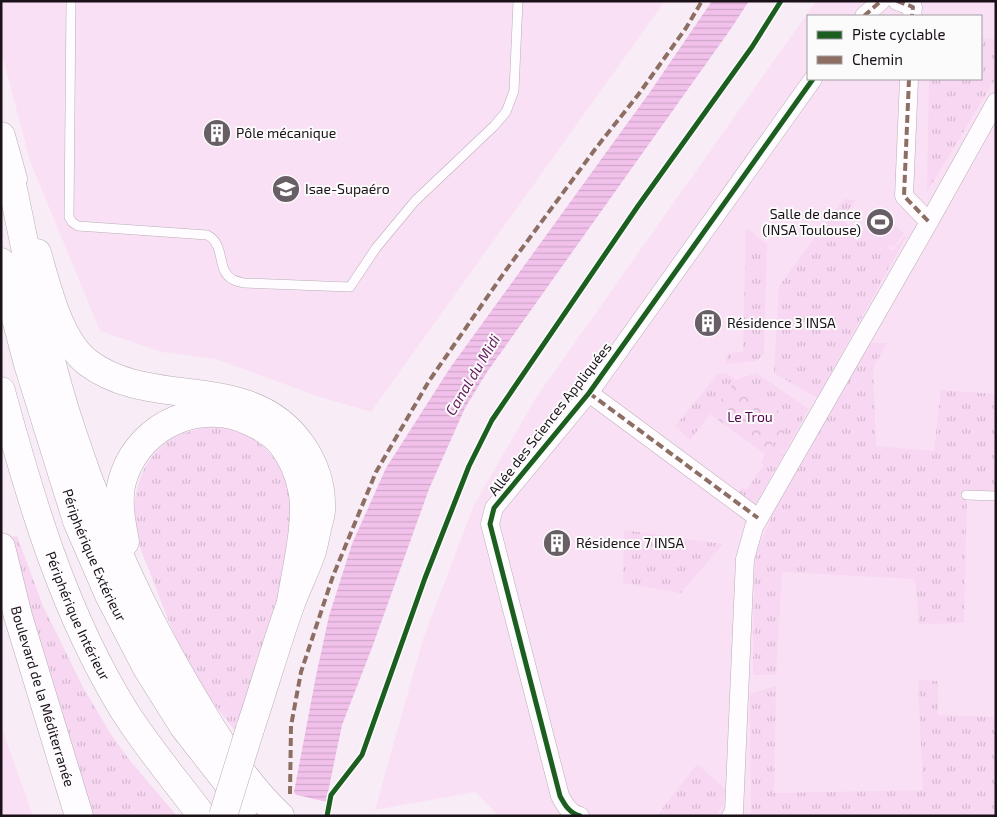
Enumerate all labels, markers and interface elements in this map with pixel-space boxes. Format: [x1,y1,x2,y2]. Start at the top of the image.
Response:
legend [807,15,982,80]
text: Piste cyclable [852,25,946,43]
text: Chemin [852,50,903,68]
building icon: Pôle mécanique [202,118,232,148]
place label: Pôle mécanique [236,124,336,141]
school or university icon: Isae-Supaéro [271,174,301,204]
place label: Isae-Supaéro [305,180,390,197]
place label: Salle de dance (INSA Toulouse) [762,205,861,238]
sports icon: Salle de dance (INSA Toulouse) [865,207,895,237]
building icon: Résidence 3 INSA [693,308,723,338]
place label: Résidence 3 INSA [727,314,836,331]
water label: Canal du Midi [441,331,503,418]
street label: Allée des Sciences Appliquées [485,339,615,499]
park label: Le Trou [727,408,773,425]
street label: Périphérique Extérieur [59,486,130,625]
building icon: Résidence 7 INSA [542,528,572,558]
place label: Résidence 7 INSA [576,534,684,551]
street label: Périphérique Intérieur [42,549,114,684]
street label: Boulevard de la Méditerranée [8,604,79,789]

